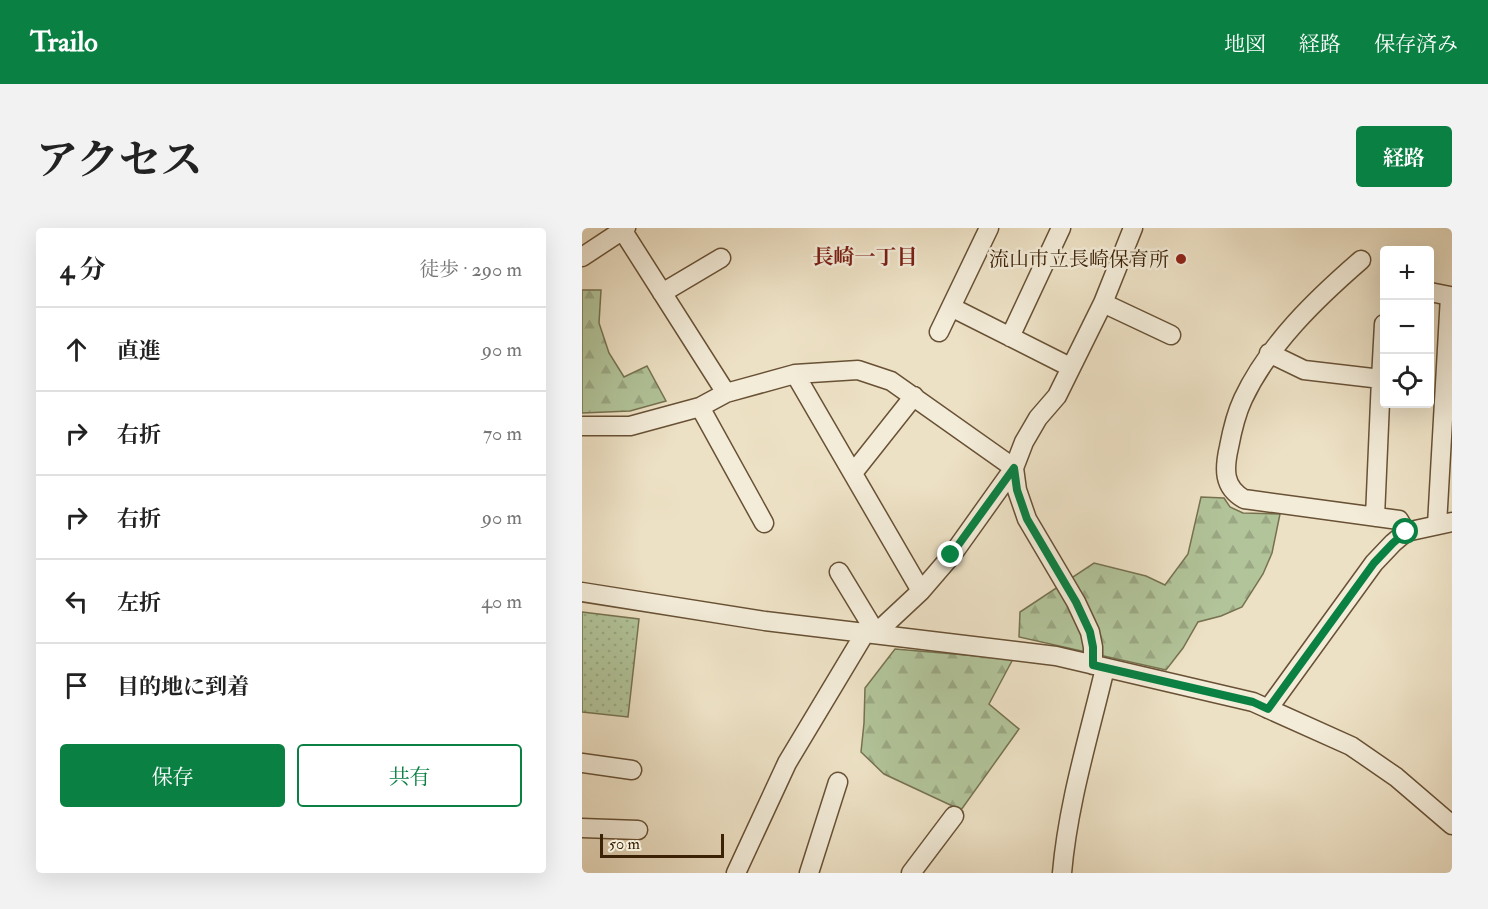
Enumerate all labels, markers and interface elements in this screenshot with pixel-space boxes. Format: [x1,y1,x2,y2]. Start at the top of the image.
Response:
text: Trailo [30,25,98,60]
text: 地図 [1224,31,1266,58]
text: 経路 [1299,31,1341,58]
text: 保存済み [1374,31,1458,58]
button: 経路 [1356,126,1452,187]
text: アクセス [36,135,203,187]
district label: 長崎一丁目 [813,244,918,271]
map controls [1380,246,1434,408]
button: + [1380,246,1434,300]
place label: 流山市立長崎保育所 [989,247,1169,272]
marker: 流山市立長崎保育所 [1174,252,1188,266]
text: 4 分 [60,254,106,286]
text: 徒歩 · 290 m [419,257,522,282]
button: − [1380,300,1434,354]
icon: ahead [60,333,93,366]
text: 直進 [117,337,161,365]
text: 90 m [482,337,522,362]
button: locate [1380,354,1434,408]
icon: right [60,417,93,450]
text: 右折 [117,421,161,449]
text: 70 m [483,421,522,446]
icon: right [60,501,93,534]
text: 右折 [117,505,161,533]
text: 90 m [482,505,522,530]
route start [1392,518,1418,544]
route end [937,541,963,567]
icon: left [60,585,93,618]
text: 左折 [117,589,161,617]
text: 40 m [481,589,522,614]
icon: arrive [60,669,93,702]
text: 目的地に到着 [117,673,249,701]
button: 保存 [60,744,285,807]
button: 共有 [297,744,522,807]
scale bar [600,831,724,858]
text: 50 m [609,834,640,854]

